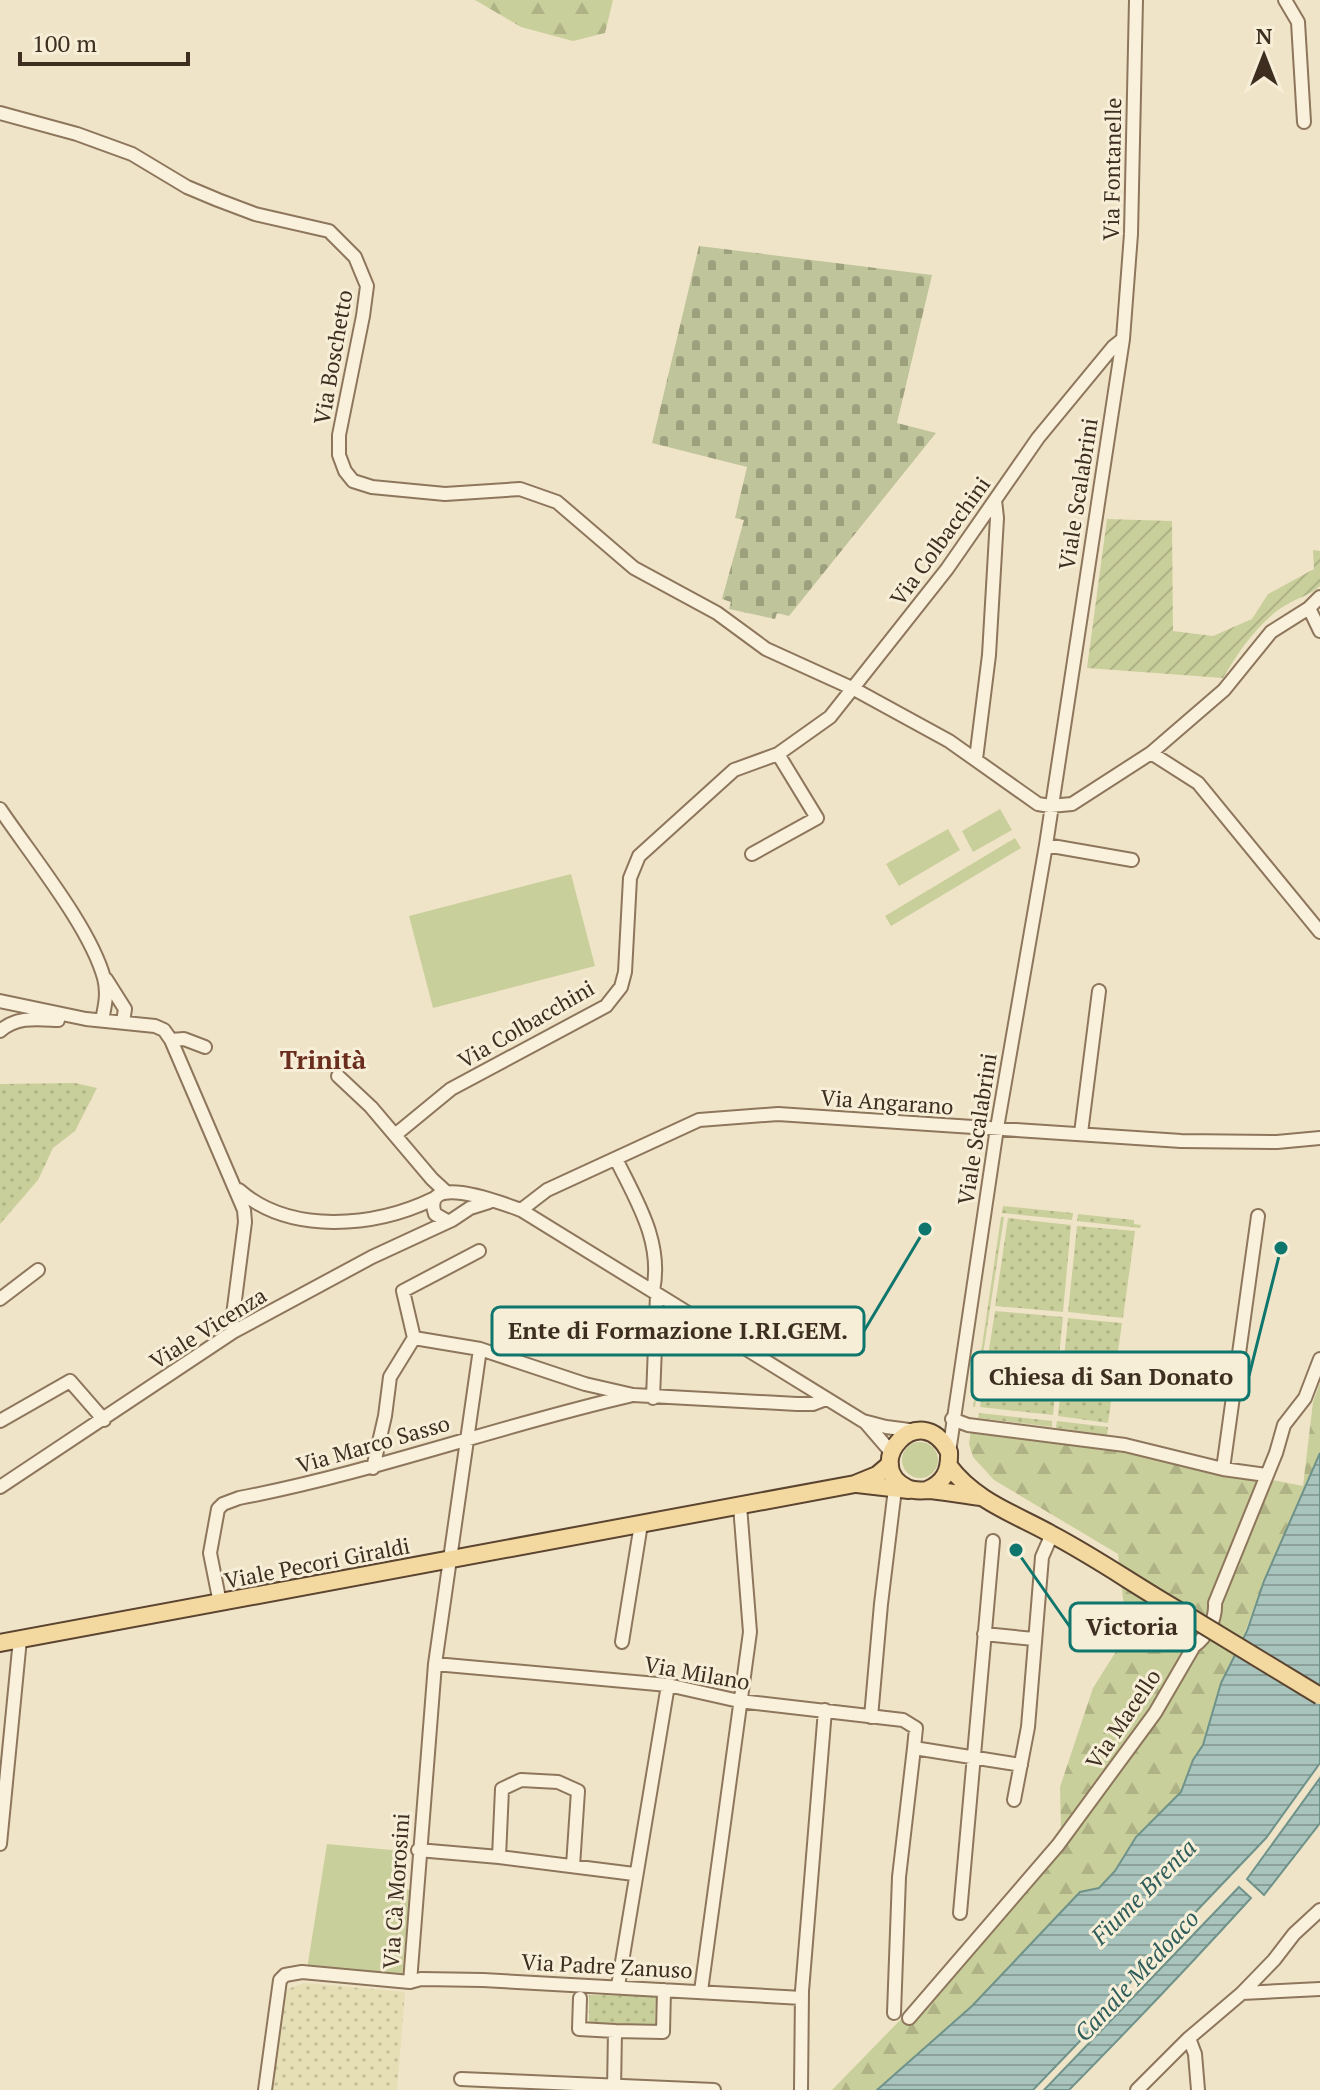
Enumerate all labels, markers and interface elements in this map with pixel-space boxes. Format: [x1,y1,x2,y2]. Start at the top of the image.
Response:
scale bar [20,16,188,66]
north arrow [1224,16,1304,96]
text: N [1256,21,1273,50]
text: 100 m [32,27,97,59]
street label: Via Fontanelle [1096,97,1127,241]
street label: Via Boschetto [306,287,359,426]
street label: Viale Scalabrini [1051,416,1104,572]
street label: Via Colbacchini [883,470,996,611]
street label: Via Colbacchini [452,973,599,1074]
district label: Trinità [280,1042,367,1076]
street label: Viale Scalabrini [950,1051,1003,1207]
street label: Via Angarano [820,1082,955,1121]
street label: Viale Vicenza [144,1280,272,1375]
callout: Ente di Formazione I.RI.GEM. [492,1307,864,1355]
text: Ente di Formazione I.RI.GEM. [508,1314,848,1346]
callout: Chiesa di San Donato [972,1352,1249,1400]
text: Chiesa di San Donato [989,1360,1233,1392]
street label: Via Marco Sasso [293,1408,453,1479]
street label: Viale Pecori Giraldi [222,1530,412,1595]
callout: Victoria [1070,1603,1195,1651]
text: Victoria [1086,1610,1179,1642]
street label: Via Milano [642,1649,752,1696]
street label: Via Macello [1079,1663,1167,1774]
street label: Via Cà Morosini [376,1812,415,1970]
water label: Fiume Brenta [1083,1831,1203,1952]
water label: Canale Medoaco [1067,1903,1206,2048]
street label: Via Padre Zanuso [521,1947,693,1984]

